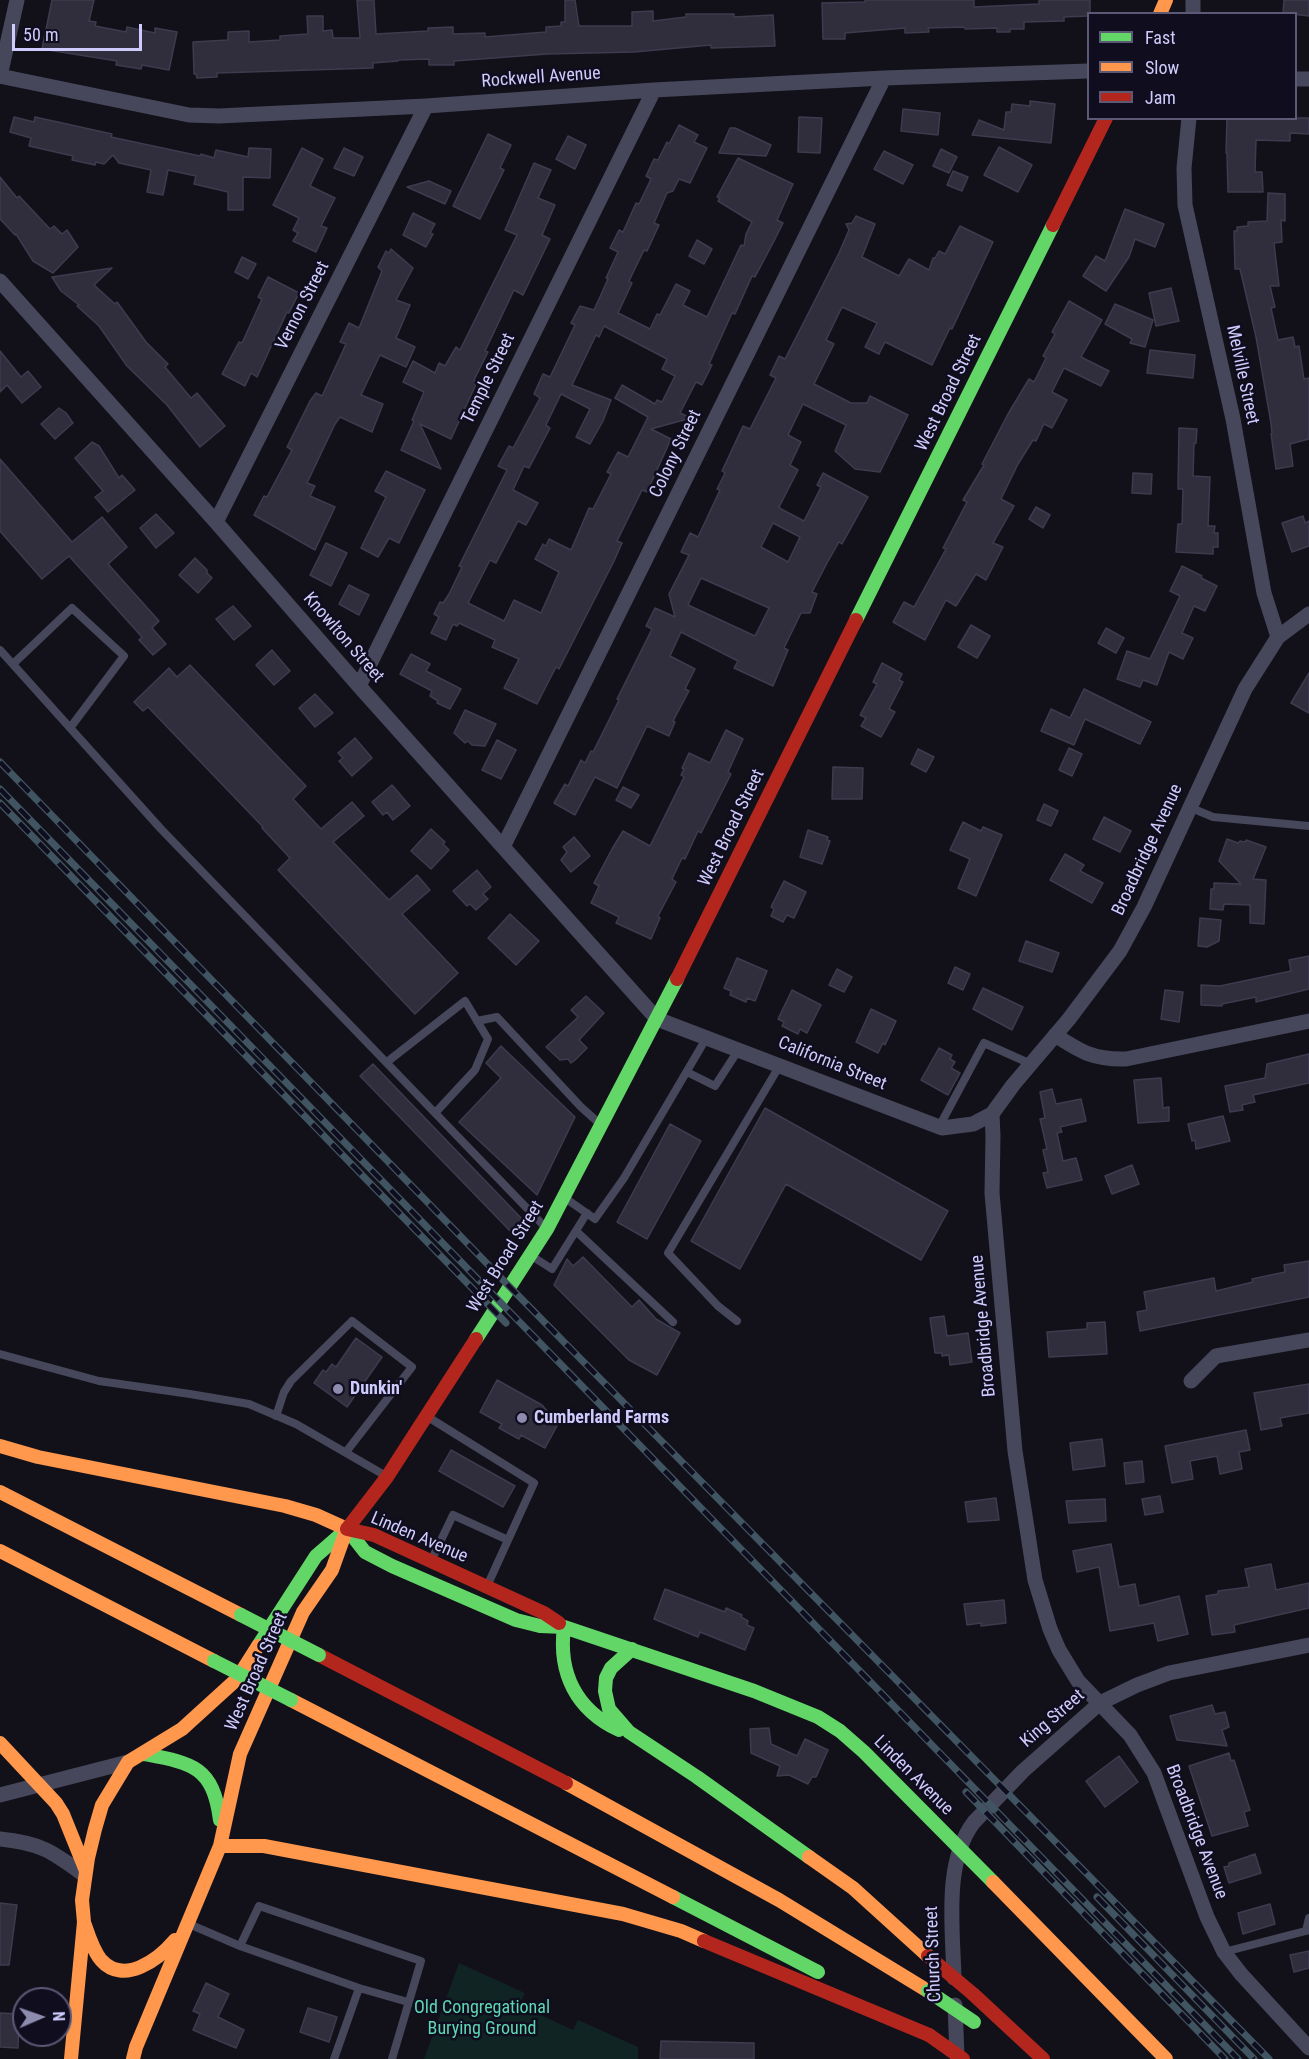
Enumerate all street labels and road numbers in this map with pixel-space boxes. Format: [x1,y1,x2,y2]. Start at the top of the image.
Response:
street label: Rockwell Avenue [481,63,601,93]
street label: Vernon Street [271,258,335,354]
street label: Melville Street [1221,323,1263,427]
street label: Temple Street [458,330,520,428]
street label: West Broad Street [911,331,987,455]
street label: Colony Street [645,407,707,501]
street label: Knowlton Street [298,588,388,688]
street label: West Broad Street [694,766,770,890]
street label: Broadbridge Avenue [1108,781,1188,919]
street label: California Street [775,1032,889,1096]
street label: West Broad Street [463,1197,549,1317]
street label: Broadbridge Avenue [967,1254,1001,1398]
street label: Linden Avenue [367,1508,471,1568]
street label: West Broad Street [221,1609,293,1735]
street label: King Street [1017,1685,1089,1753]
street label: Linden Avenue [869,1732,957,1820]
street label: Broadbridge Avenue [1160,1762,1232,1902]
street label: Church Street [922,1906,946,2002]

